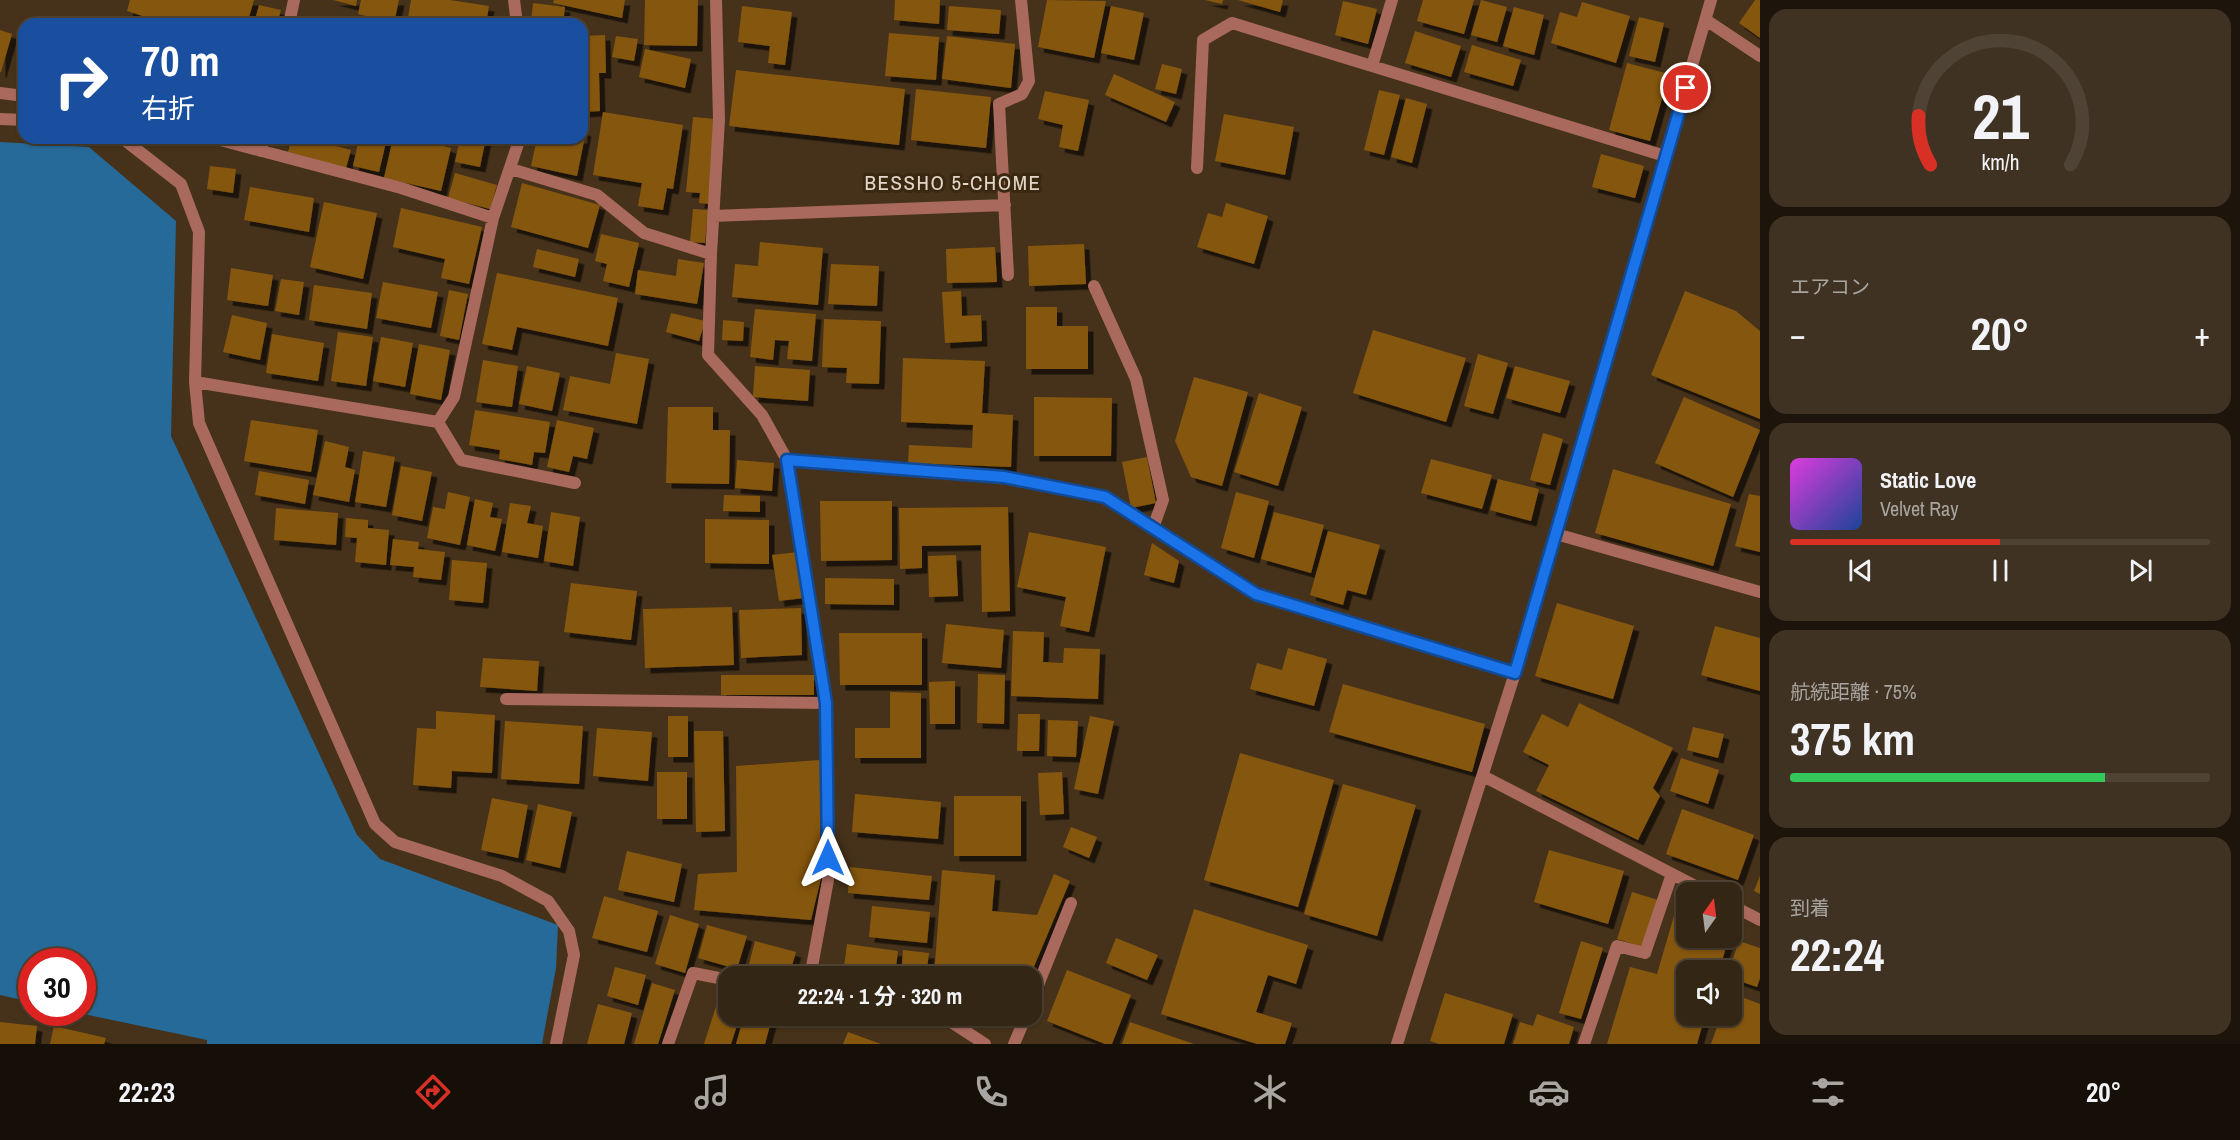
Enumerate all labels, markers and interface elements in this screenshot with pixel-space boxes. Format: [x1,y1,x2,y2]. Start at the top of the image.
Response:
text: 70 m [141,33,220,89]
icon: right [42,42,120,120]
pin [1660,62,1711,113]
icon: arrive [1669,71,1702,104]
text: 21 [1972,74,2029,158]
text: 右折 [141,90,195,126]
text: km/h [1981,148,2019,177]
district label: BESSHO 5-CHOME [865,168,1041,197]
text: エアコン [1790,273,1870,300]
text: 20° [1970,303,2030,364]
text: − [1790,312,1806,356]
text: + [2194,312,2210,356]
text: Static Love [1880,465,1976,495]
text: Velvet Ray [1880,495,1958,522]
icon: previous [1844,554,1877,587]
icon: pause [1984,554,2017,587]
icon: next [2124,554,2157,587]
text: 航続距離 · 75% [1790,678,1917,705]
text: 375 km [1790,708,1915,769]
position arrow [796,826,860,890]
north arrow [1676,882,1742,948]
map controls [1676,882,1742,1026]
text: 到着 [1790,894,1830,921]
text: 22:24 [1790,924,1884,985]
speed limit sign: 30 [18,948,96,1026]
button: sound [1676,960,1742,1026]
text: 22:24 · 1 分 · 320 m [798,981,962,1011]
icon: directions [412,1071,454,1113]
icon: music [691,1071,733,1113]
icon: phone [970,1071,1012,1113]
icon: climate [1249,1071,1291,1113]
icon: car [1528,1071,1570,1113]
icon: filters [1807,1071,1849,1113]
text: 22:23 [118,1074,175,1110]
text: 20° [2086,1074,2121,1110]

